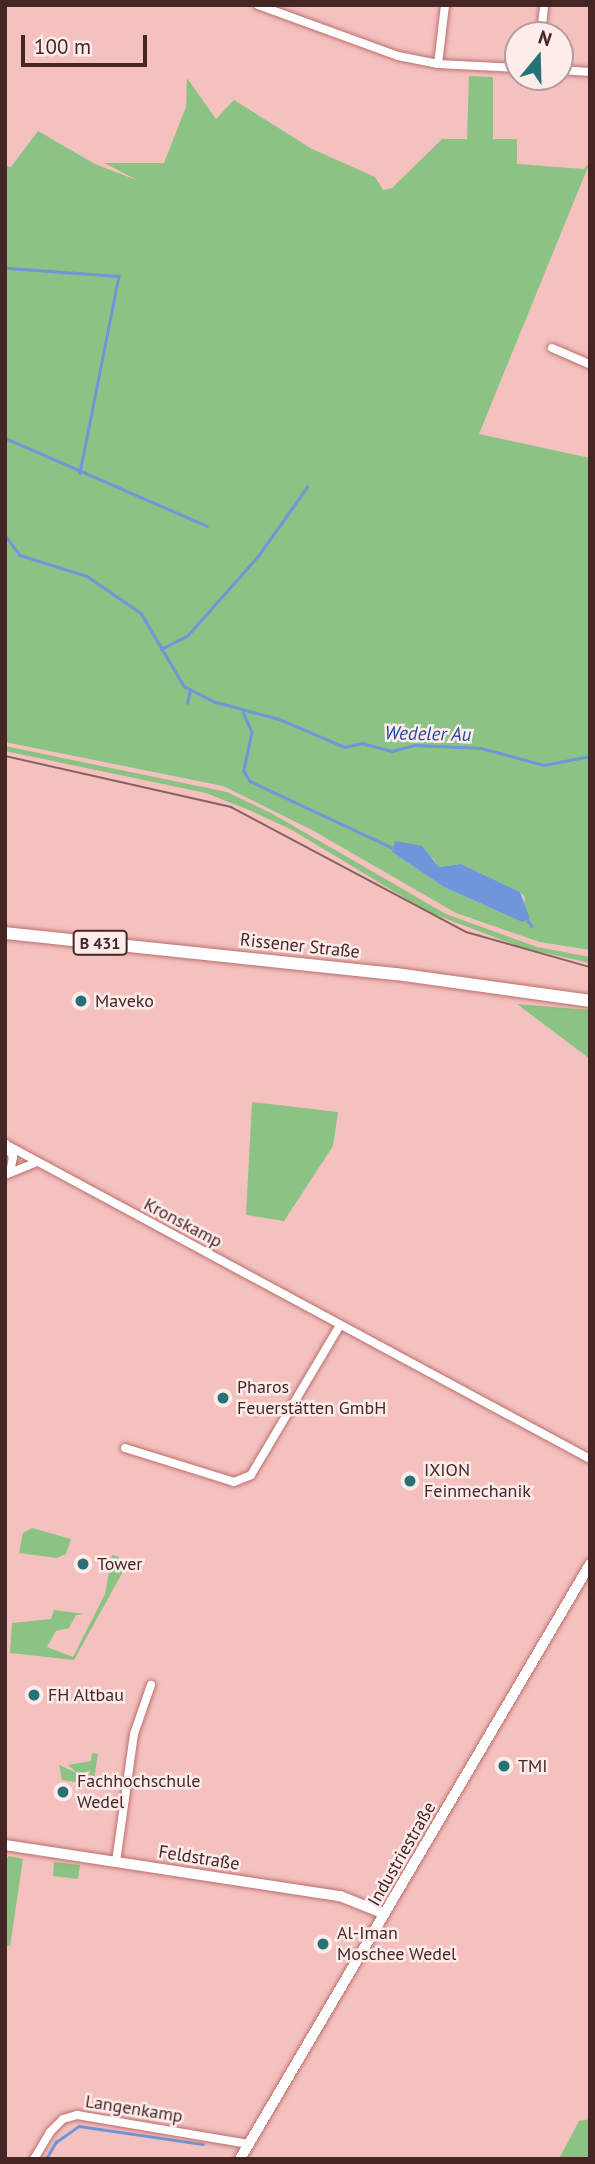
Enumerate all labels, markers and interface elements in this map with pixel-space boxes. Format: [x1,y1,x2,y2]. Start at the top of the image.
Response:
scale bar [24,21,150,65]
north arrow [504,21,574,91]
text: N [535,25,555,51]
text: 100 m [34,33,91,60]
water label: Wedeler Au [384,722,472,746]
street label: Rissener Straße [239,929,361,963]
road number: B 431 [72,931,128,956]
place label: Maveko [95,990,154,1012]
marker: Maveko [73,993,89,1009]
street label: Kronskamp [140,1193,226,1253]
place label: Pharos Feuerstätten GmbH [237,1377,386,1420]
marker: Pharos Feuerstätten GmbH [215,1390,231,1406]
place label: IXION Feinmechanik [424,1460,531,1502]
marker: IXION Feinmechanik [402,1473,418,1489]
place label: Tower [97,1553,142,1575]
marker: Tower [75,1556,91,1572]
place label: FH Altbau [48,1684,124,1706]
marker: FH Altbau [26,1687,42,1703]
place label: TMI [518,1755,547,1777]
marker: TMI [496,1758,512,1774]
place label: Fachhochschule Wedel [77,1771,200,1814]
marker: Fachhochschule Wedel [55,1784,71,1800]
street label: Industriestraße [363,1798,441,1910]
street label: Feldstraße [157,1841,241,1875]
place label: Al-Iman Moschee Wedel [337,1923,457,1966]
marker: Al-Iman Moschee Wedel [315,1936,331,1952]
street label: Langenkamp [84,2091,184,2127]

